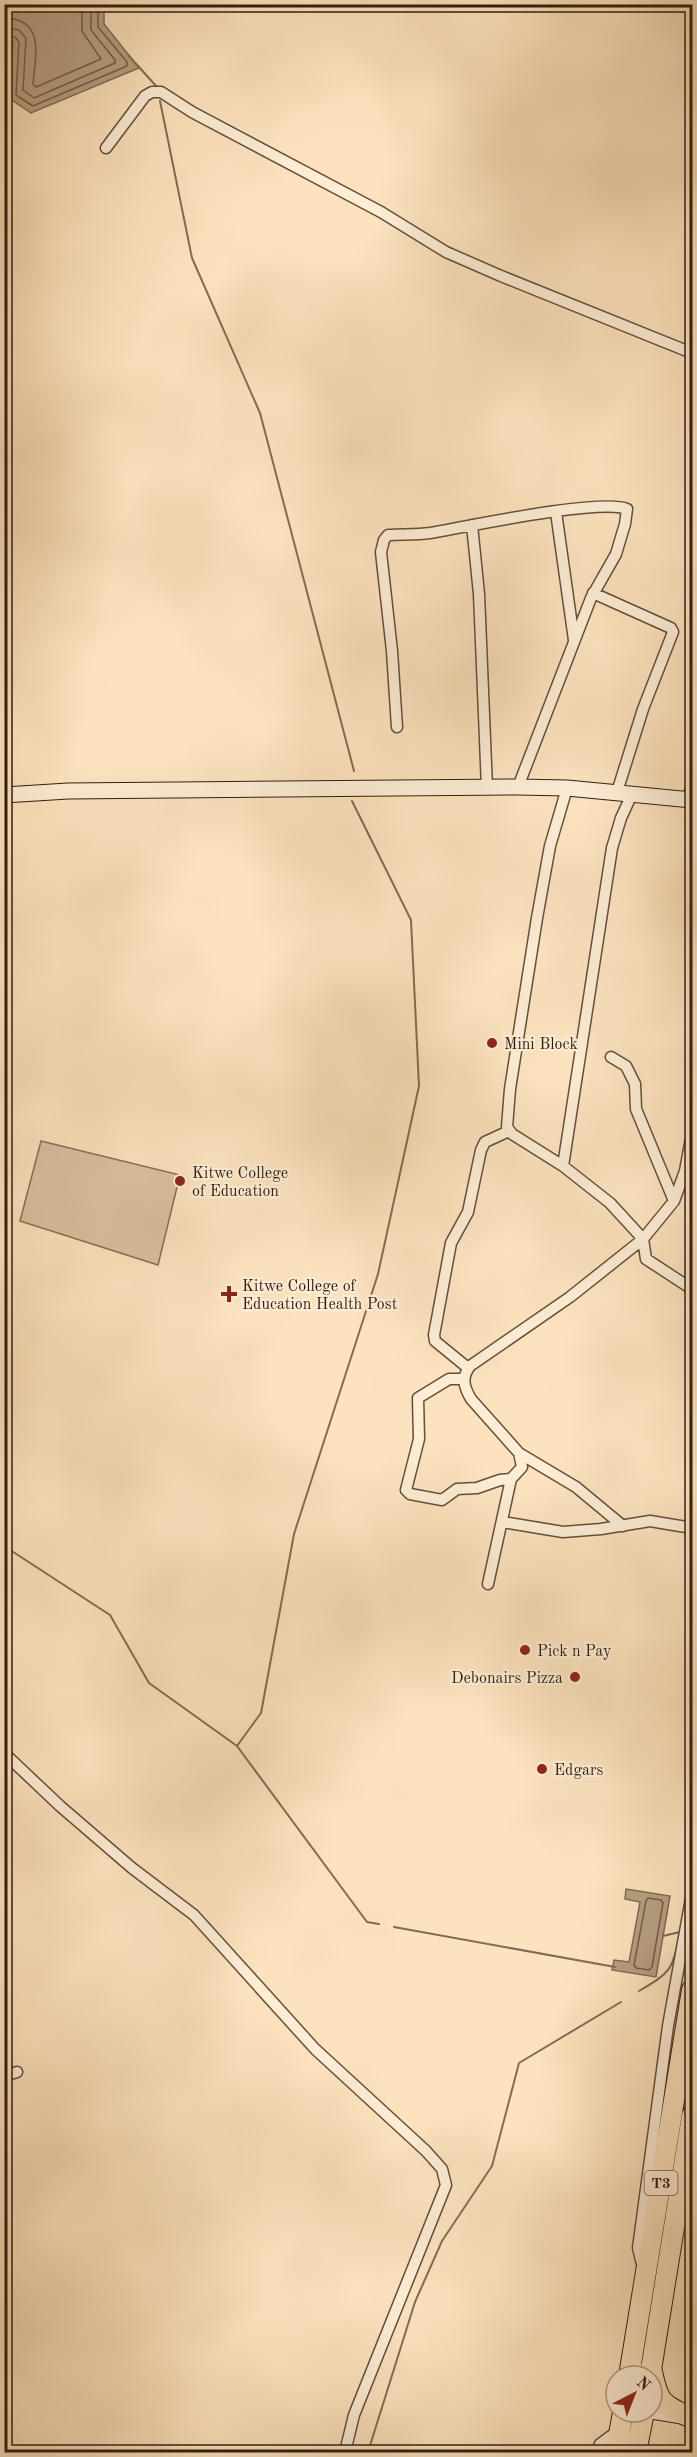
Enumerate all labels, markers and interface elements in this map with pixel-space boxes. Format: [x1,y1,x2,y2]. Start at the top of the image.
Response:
marker: Mini Block [485,1036,499,1050]
place label: Mini Block [504,1037,578,1053]
place label: Kitwe College of Education [192,1166,288,1200]
marker: Kitwe College of Education [173,1174,187,1188]
place label: Kitwe College of Education Health Post [242,1279,398,1313]
marker: Kitwe College of Education Health Post [220,1285,238,1303]
marker: Pick n Pay [518,1643,532,1657]
place label: Pick n Pay [537,1644,612,1660]
marker: Debonairs Pizza [568,1670,582,1684]
place label: Debonairs Pizza [451,1671,563,1687]
marker: Edgars [535,1762,549,1776]
place label: Edgars [554,1763,603,1779]
road number: T3 [644,2171,678,2195]
north arrow [604,2364,664,2424]
text: N [633,2374,653,2395]

